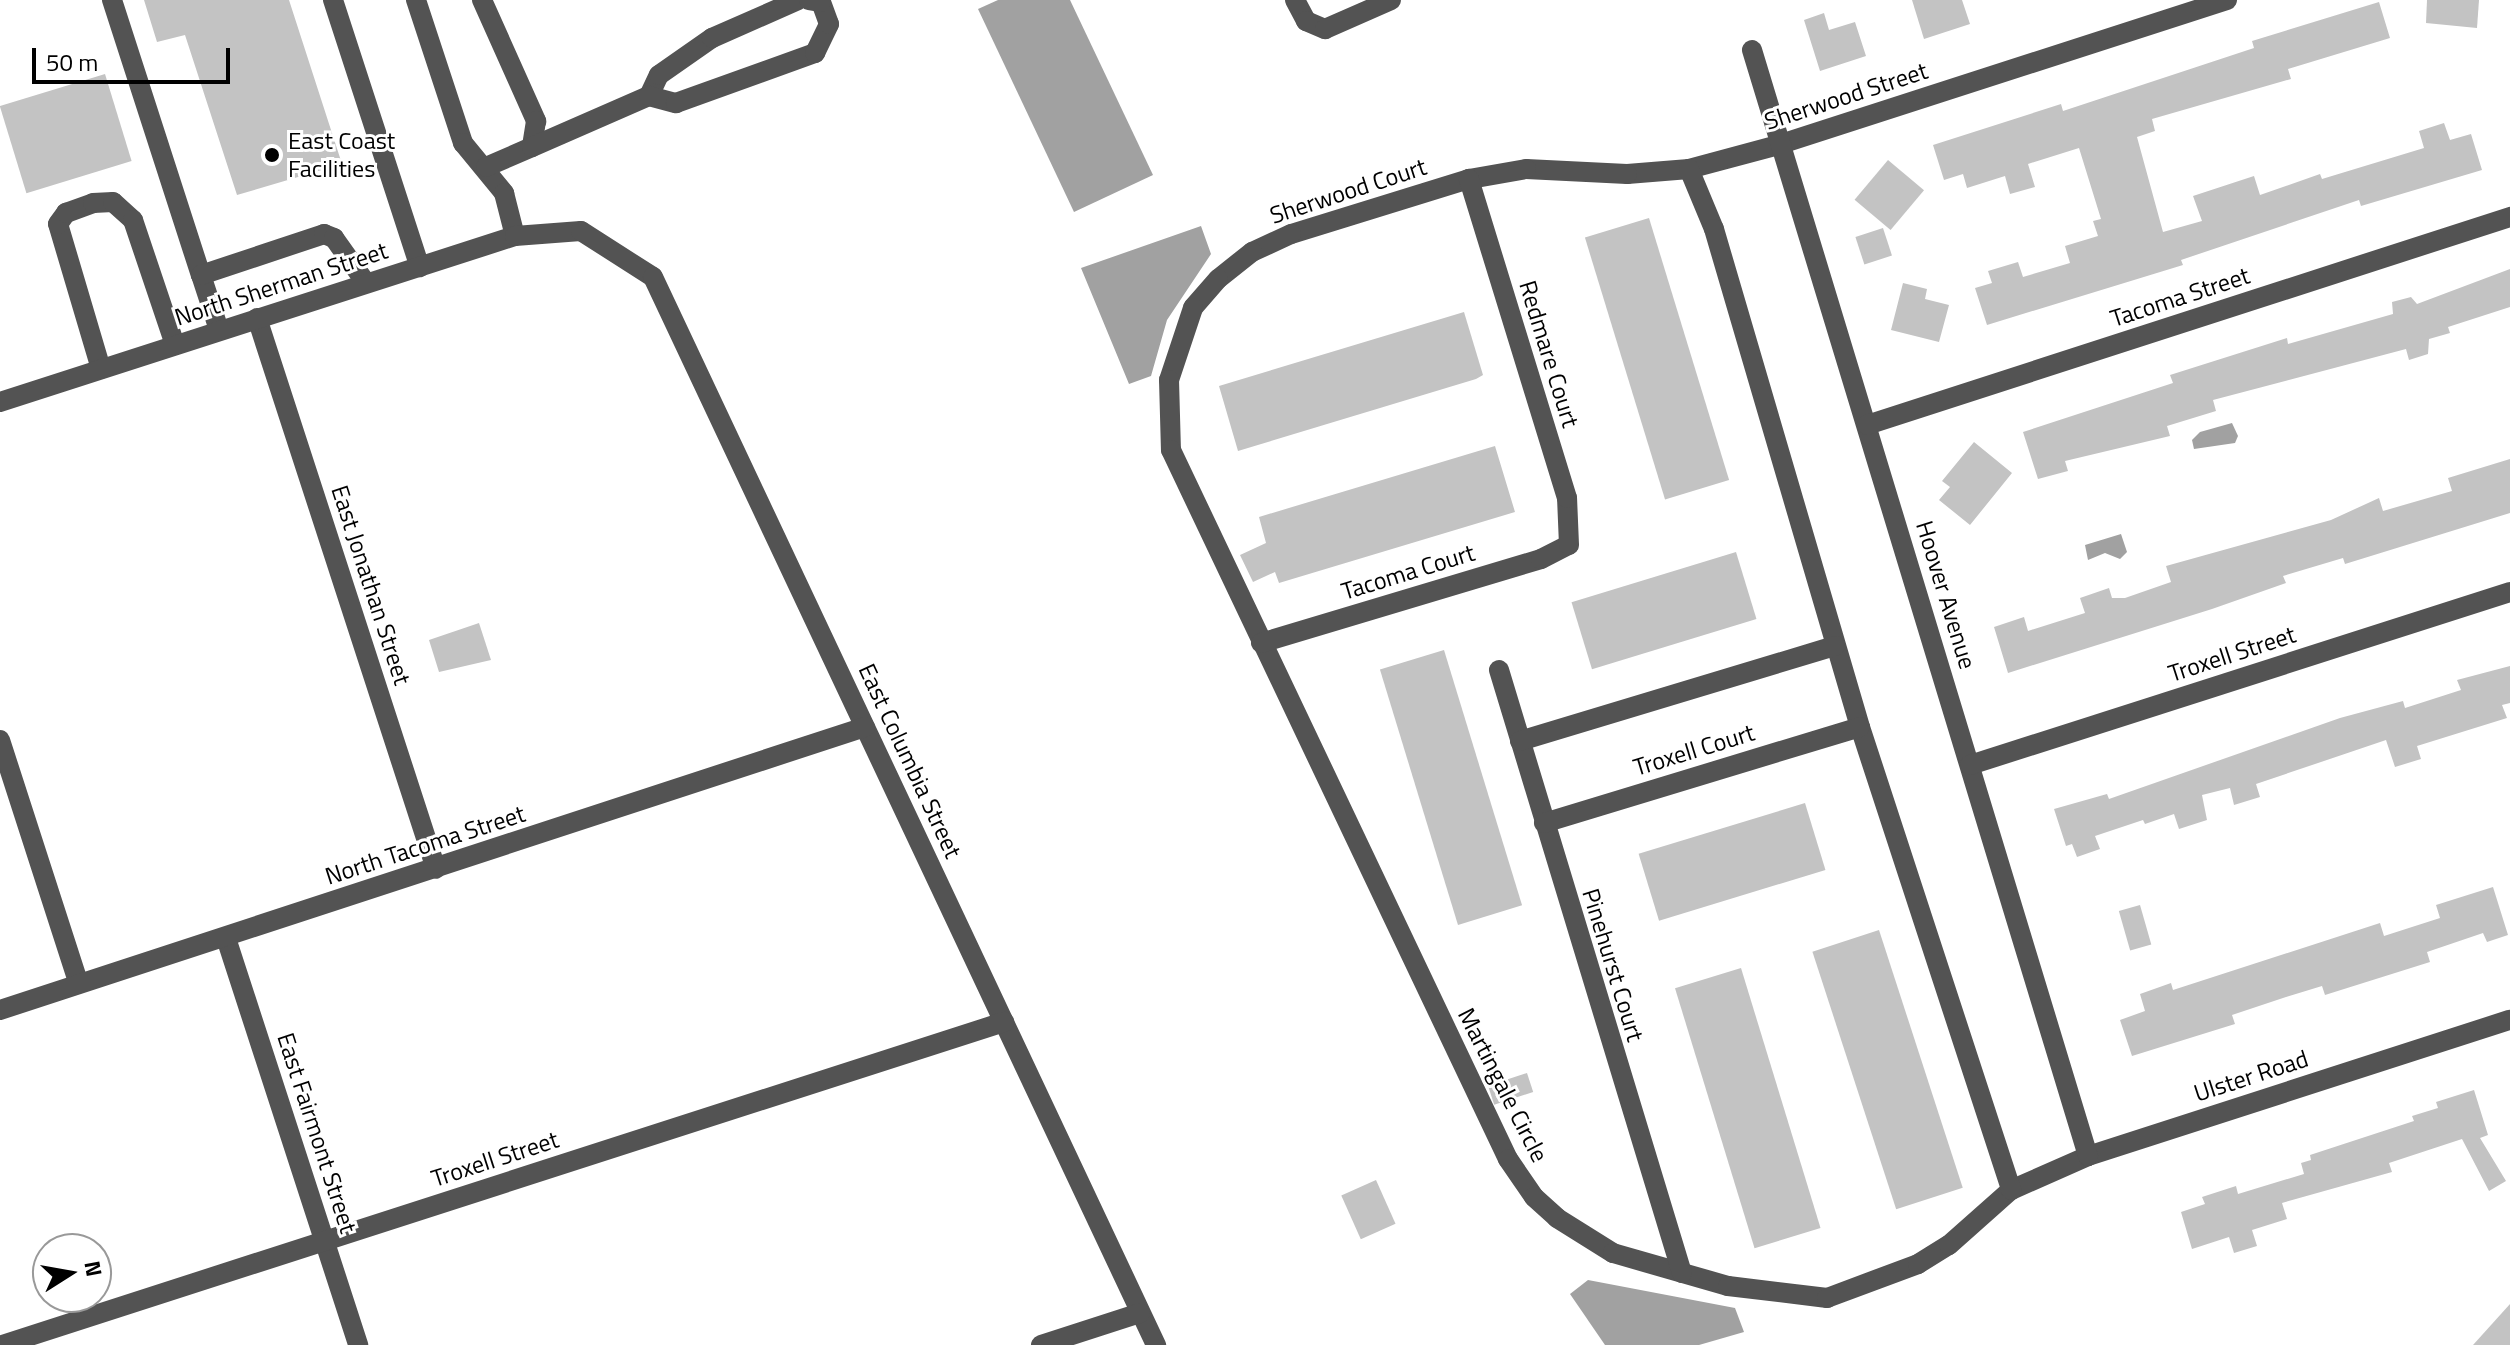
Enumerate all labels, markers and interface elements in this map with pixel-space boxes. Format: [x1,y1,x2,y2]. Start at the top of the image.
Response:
scale bar [36,32,234,82]
text: 50 m [46,44,98,80]
street label: Sherwood Street [1761,56,1931,136]
place label: East Coast Facilities [288,127,395,183]
marker: East Coast Facilities [263,146,281,164]
street label: Sherwood Court [1266,152,1430,230]
street label: North Sherman Street [171,236,391,332]
street label: Tacoma Street [2107,261,2253,333]
street label: Redmare Court [1513,277,1585,431]
street label: East Jonathan Street [325,482,417,688]
street label: Hoover Avenue [1910,517,1982,673]
street label: Tacoma Court [1338,538,1478,606]
street label: Troxell Street [2165,620,2299,688]
street label: East Columbia Street [852,659,968,863]
street label: Troxell Court [1630,718,1758,782]
street label: North Tacoma Street [321,799,529,891]
street label: Pinehurst Court [1576,885,1650,1045]
street label: Martingale Circle [1452,1003,1554,1167]
street label: East Fairmont Street [271,1029,363,1237]
street label: Ulster Road [2190,1044,2312,1108]
street label: Troxell Street [428,1125,562,1193]
north arrow [32,1233,112,1313]
text: N [75,1258,112,1280]

